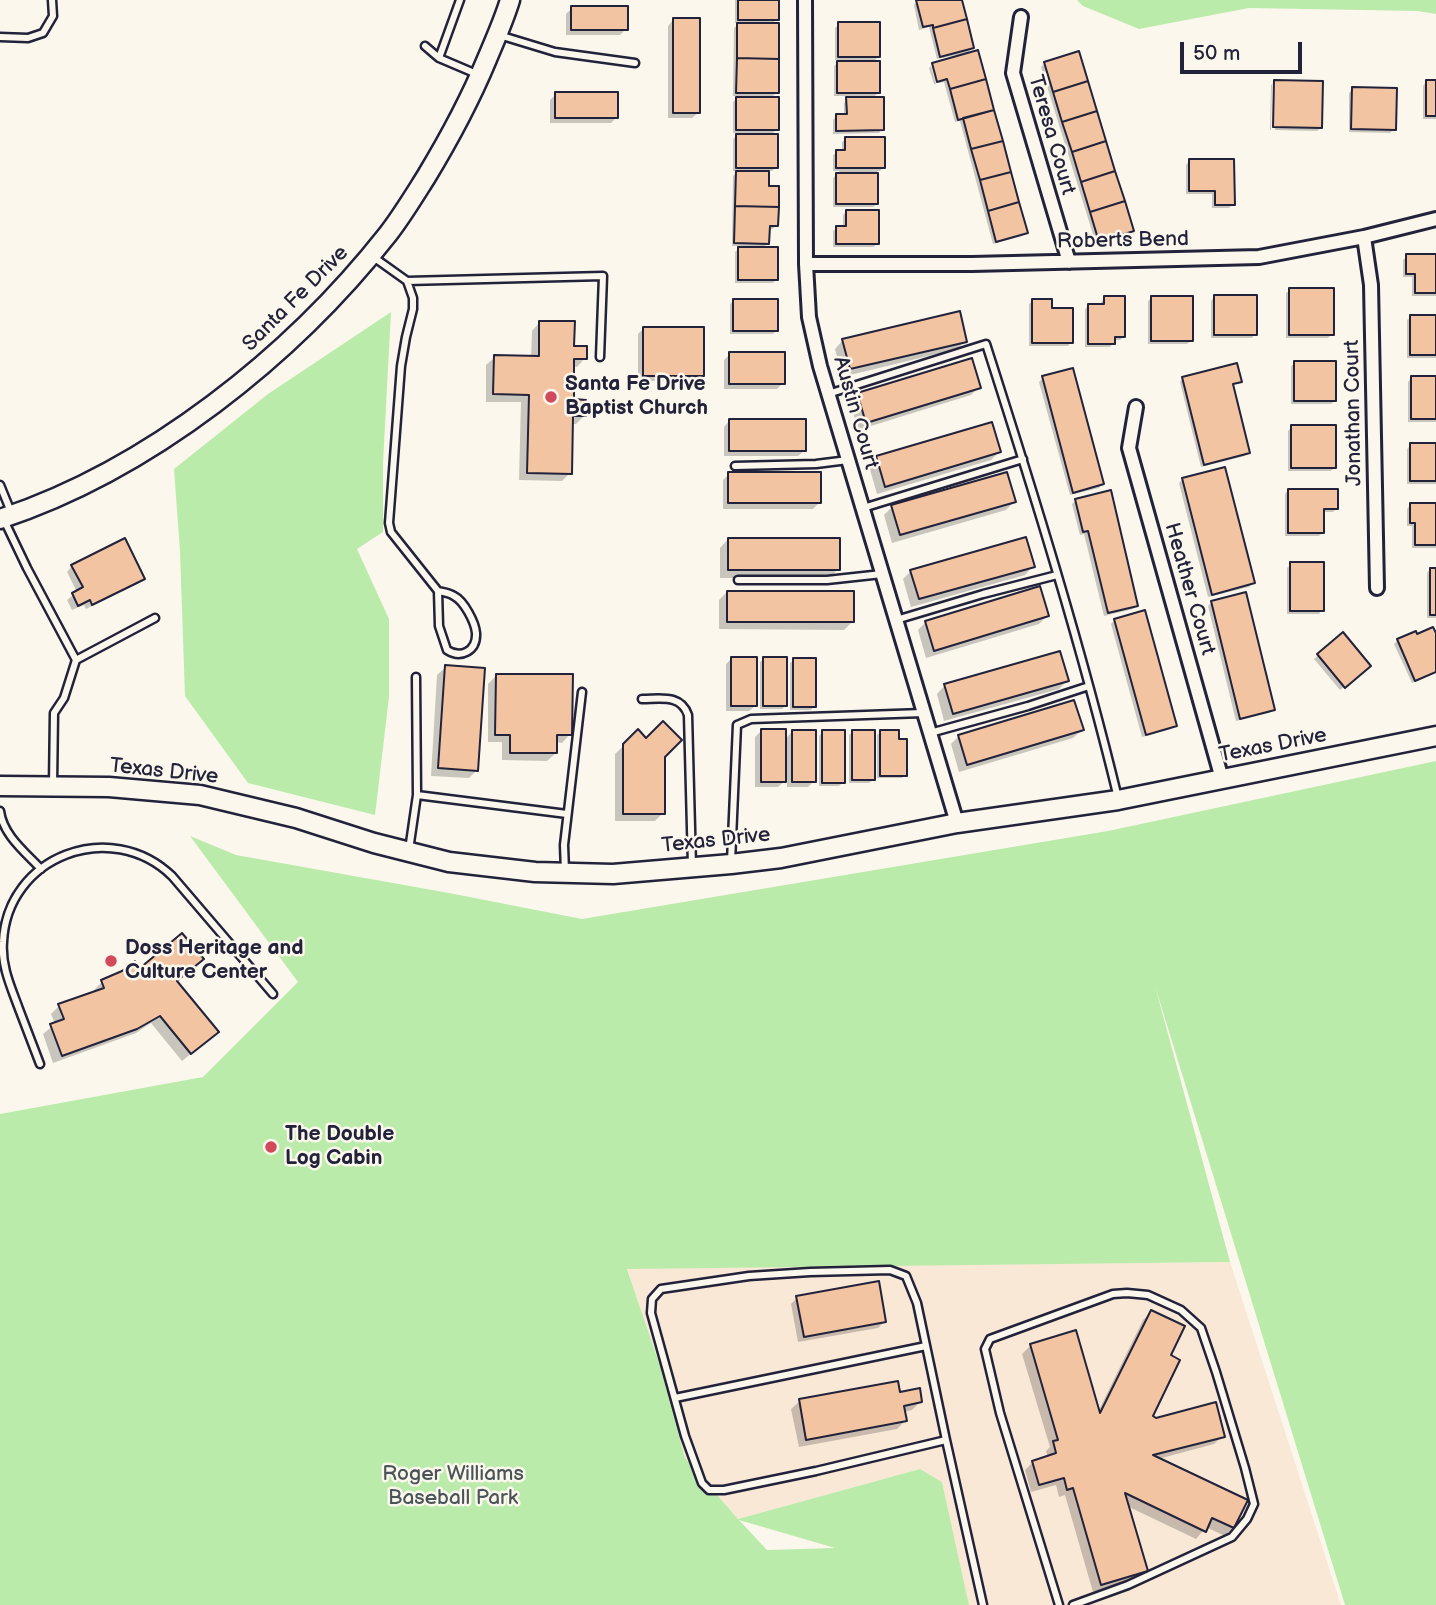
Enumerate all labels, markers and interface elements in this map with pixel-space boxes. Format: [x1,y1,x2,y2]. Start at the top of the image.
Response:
scale bar [1184,28,1306,72]
text: 50 m [1193,41,1240,66]
street label: Teresa Court [1022,72,1080,198]
street label: Roberts Bend [1057,227,1189,255]
street label: Santa Fe Drive [238,241,354,357]
street label: Jonathan Court [1340,340,1368,486]
street label: Austin Court [827,354,883,472]
place label: Santa Fe Drive Baptist Church [565,372,708,422]
marker: Santa Fe Drive Baptist Church [543,389,559,405]
street label: Heather Court [1158,520,1220,658]
street label: Texas Drive [1217,723,1329,769]
street label: Texas Drive [108,754,220,790]
street label: Texas Drive [660,823,772,859]
place label: Doss Heritage and Culture Center [125,936,303,986]
marker: Doss Heritage and Culture Center [103,953,119,969]
place label: The Double Log Cabin [285,1122,394,1172]
marker: The Double Log Cabin [263,1139,279,1155]
park label: Roger Williams Baseball Park [382,1462,524,1512]

